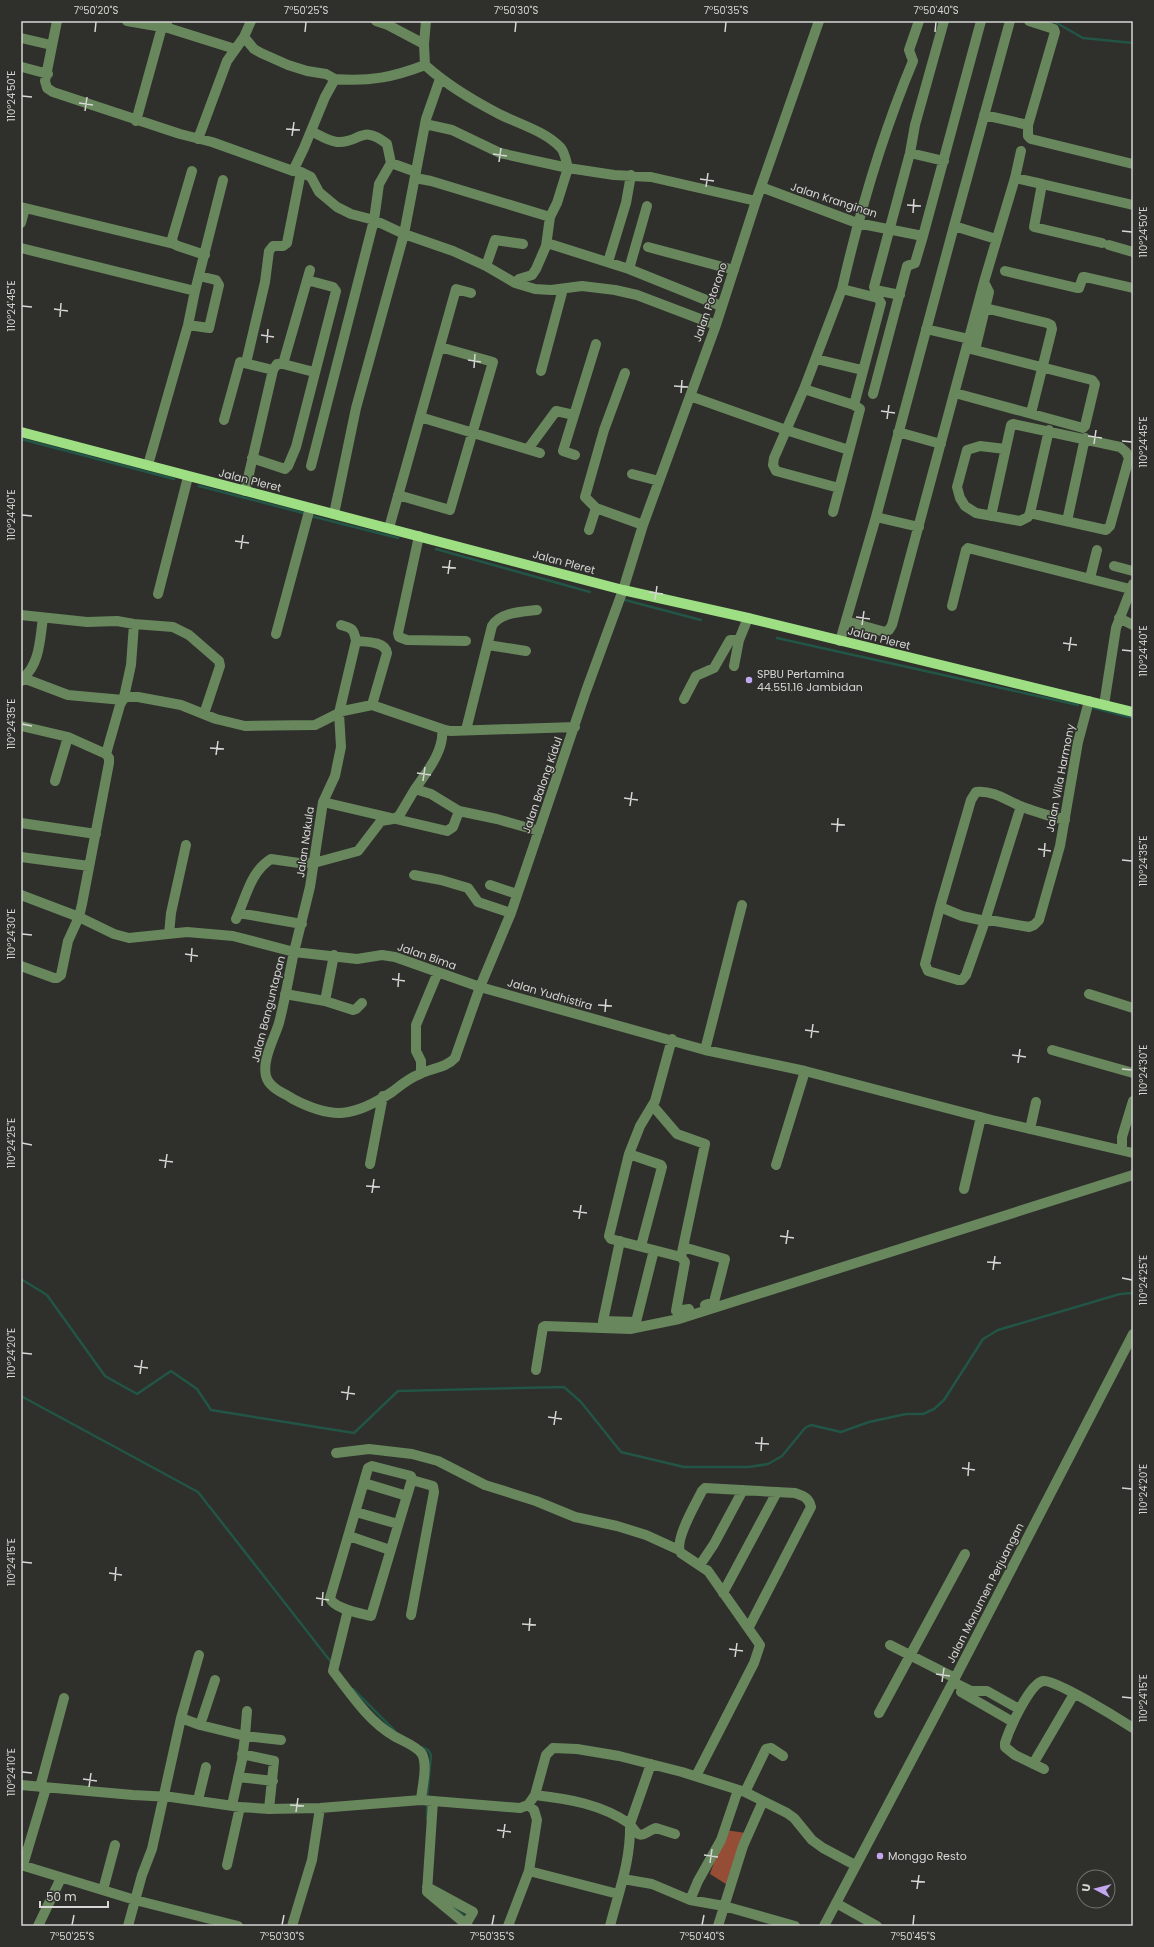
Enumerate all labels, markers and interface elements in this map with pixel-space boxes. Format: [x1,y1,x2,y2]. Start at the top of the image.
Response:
text: 7°50'20"S [74,3,118,18]
text: 7°50'25"S [284,3,328,18]
text: 7°50'30"S [494,3,538,18]
text: 7°50'35"S [704,3,748,18]
text: 7°50'40"S [913,3,959,18]
text: 110°24'50"E [4,70,19,122]
street label: Jalan Kranginan [789,178,879,222]
text: 110°24'50"E [1136,206,1151,258]
street label: Jalan Potorono [689,260,731,344]
text: 110°24'45"E [4,280,19,332]
text: 110°24'45"E [1136,416,1151,468]
street label: Jalan Pleret [217,464,283,496]
text: 110°24'40"E [4,489,19,541]
street label: Jalan Pleret [531,546,597,578]
street label: Jalan Pleret [846,622,912,654]
text: 110°24'40"E [1136,625,1151,677]
place label: SPBU Pertamina 44.551.16 Jambidan [757,666,863,695]
marker: SPBU Pertamina 44.551.16 Jambidan [744,675,754,685]
text: 110°24'35"E [4,699,19,749]
street label: Jalan Villa Harmony [1042,722,1079,834]
street label: Jalan Balong Kidul [518,735,566,835]
street label: Jalan Nakula [292,806,318,878]
text: 110°24'35"E [1136,836,1151,886]
text: 110°24'30"E [4,909,19,959]
street label: Jalan Bima [395,938,459,974]
street label: Jalan Banguntapan [247,954,289,1064]
street label: Jalan Yudhistira [505,974,595,1014]
text: 110°24'30"E [1136,1045,1151,1095]
text: 110°24'25"E [4,1118,19,1168]
text: 110°24'25"E [1136,1255,1151,1305]
text: 110°24'20"E [4,1328,19,1378]
text: 110°24'20"E [1136,1464,1151,1514]
street label: Jalan Monumen Perjuangan [943,1520,1027,1666]
text: 110°24'15"E [4,1538,19,1586]
text: 110°24'15"E [1136,1674,1151,1722]
text: 110°24'10"E [4,1748,19,1796]
place label: Monggo Resto [888,1848,967,1864]
marker: Monggo Resto [875,1851,885,1861]
north arrow [1076,1869,1116,1909]
scale bar [40,1883,108,1909]
text: U [1078,1883,1095,1893]
text: 50 m [46,1888,77,1905]
text: 7°50'25"S [50,1929,94,1944]
text: 7°50'30"S [260,1929,304,1944]
text: 7°50'35"S [470,1929,514,1944]
text: 7°50'40"S [679,1929,725,1944]
text: 7°50'45"S [890,1929,936,1944]

